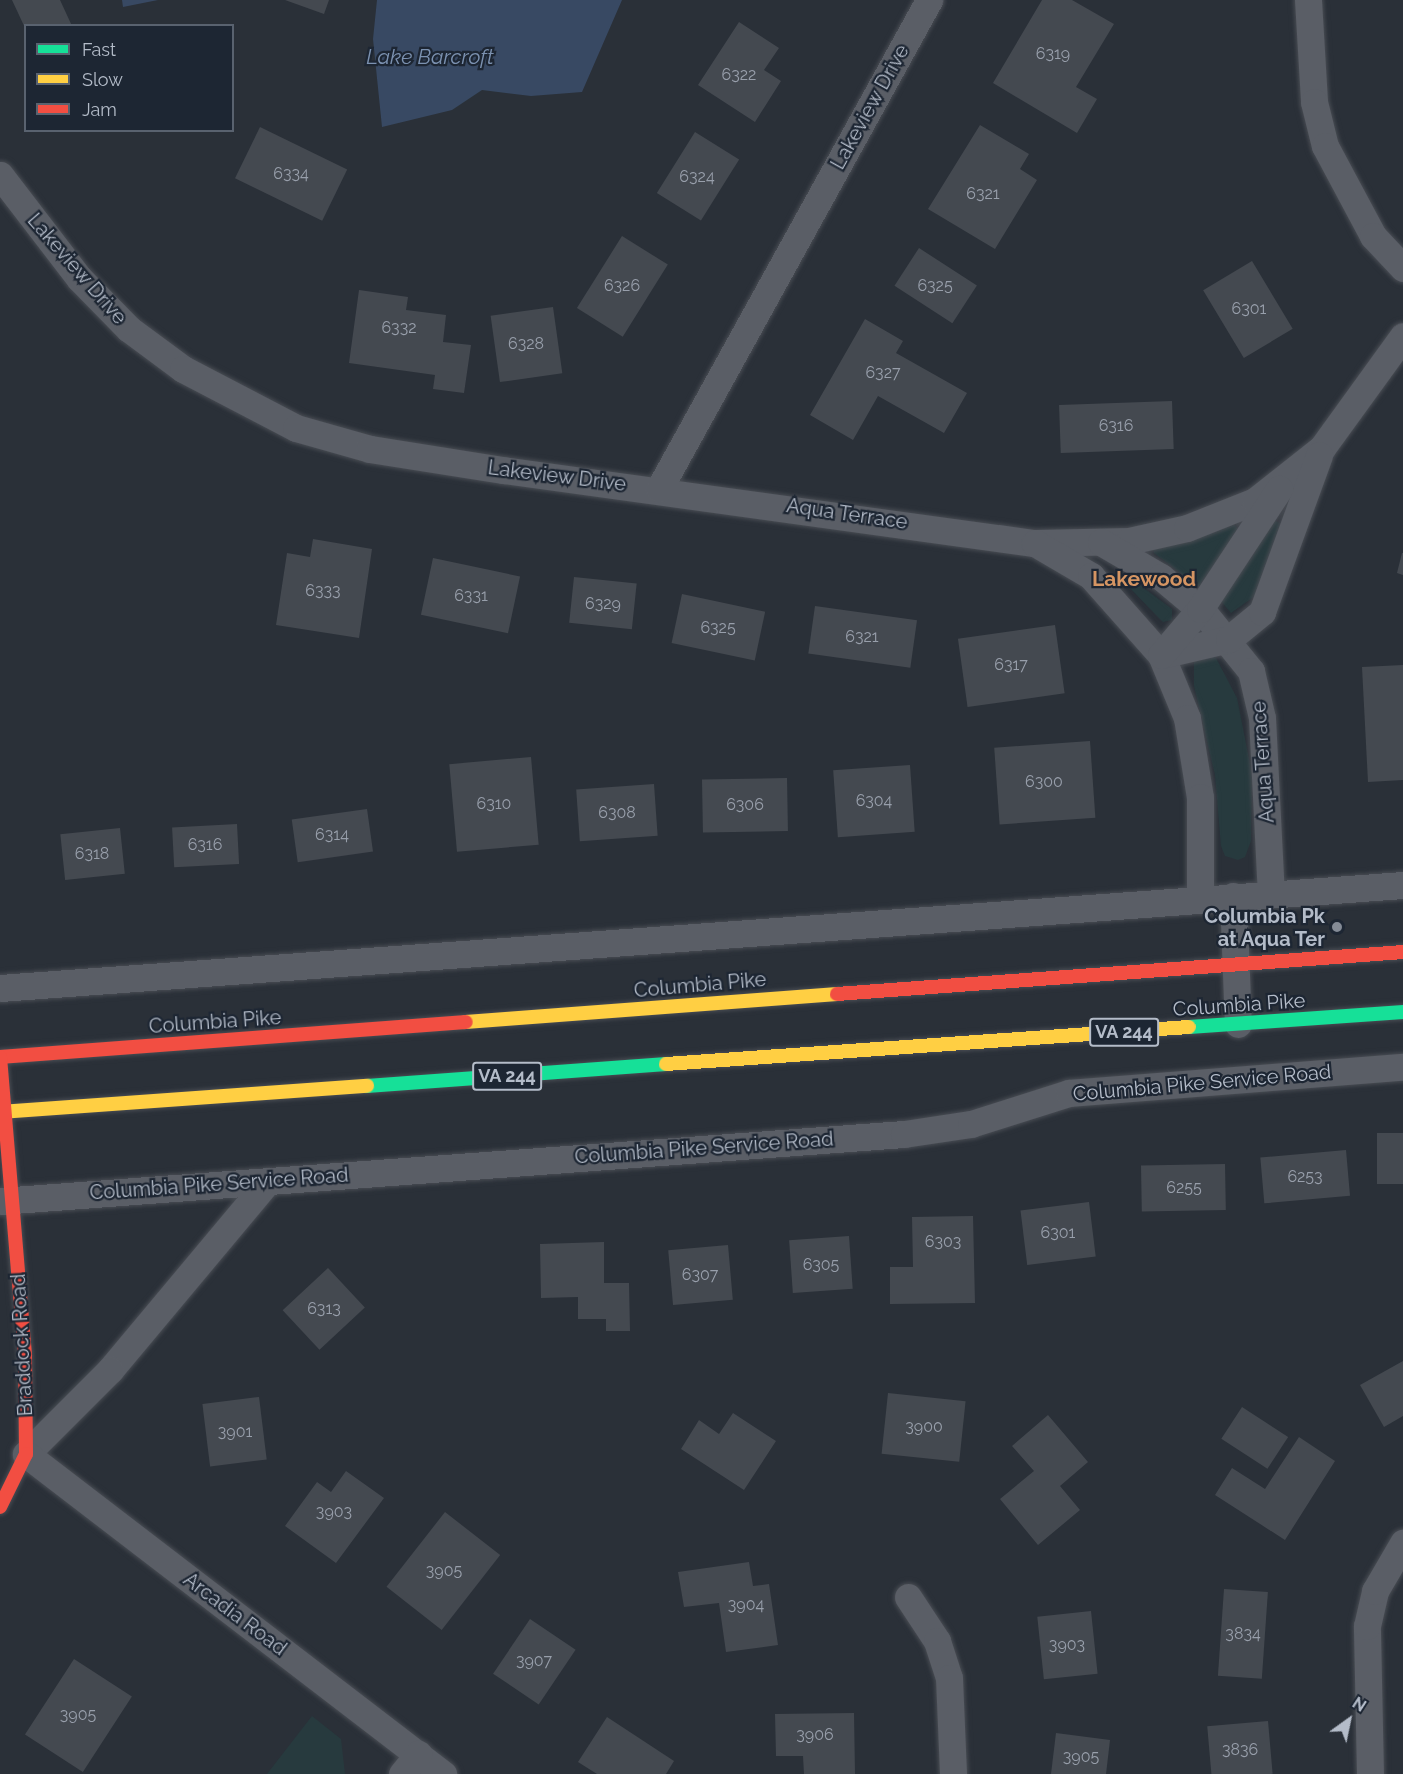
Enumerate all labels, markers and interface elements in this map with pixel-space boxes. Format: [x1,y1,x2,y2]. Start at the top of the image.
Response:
legend [24,24,234,132]
text: Fast [82,39,116,60]
street label: Lakeview Drive [826,40,914,174]
water label: Lake Barcroft [366,44,494,70]
house number: 6319 [1036,44,1070,64]
house number: 6322 [722,65,756,85]
text: Slow [82,69,123,90]
text: Jam [82,99,117,120]
house number: 6334 [273,164,309,184]
house number: 6324 [679,167,715,187]
house number: 6321 [966,184,1000,204]
street label: Lakeview Drive [22,208,132,330]
house number: 6326 [604,276,640,296]
house number: 6325 [917,276,953,296]
house number: 6301 [1232,299,1266,319]
house number: 6332 [381,318,417,338]
house number: 6328 [508,334,544,354]
house number: 6327 [865,363,901,383]
house number: 6316 [1099,416,1133,436]
street label: Lakeview Drive [486,456,628,496]
street label: Aqua Terrace [785,494,909,534]
district label: Lakewood [1092,566,1196,592]
house number: 6333 [305,581,341,601]
house number: 6331 [454,586,488,606]
house number: 6329 [585,594,621,614]
house number: 6325 [700,618,736,638]
house number: 6321 [845,627,879,647]
house number: 6317 [994,655,1028,675]
street label: Aqua Terrace [1247,700,1279,824]
house number: 6300 [1025,772,1063,792]
house number: 6304 [856,791,892,811]
house number: 6310 [477,794,511,814]
house number: 6306 [726,795,764,815]
house number: 6308 [598,803,636,823]
house number: 6314 [315,825,349,845]
house number: 6316 [188,835,222,855]
house number: 6318 [75,844,109,864]
place label: Columbia Pk at Aqua Ter [1204,904,1325,951]
marker: Columbia Pk at Aqua Ter [1330,920,1344,934]
street label: Columbia Pike [633,967,767,1003]
street label: Columbia Pike [1172,988,1306,1022]
street label: Columbia Pike [148,1005,282,1039]
road number: VA 244 [1088,1017,1160,1047]
street label: Columbia Pike Service Road [1072,1060,1332,1106]
road number: VA 244 [471,1061,543,1091]
street label: Columbia Pike Service Road [574,1127,834,1169]
street label: Columbia Pike Service Road [89,1163,349,1205]
house number: 6253 [1287,1167,1323,1187]
house number: 6255 [1166,1178,1202,1198]
house number: 6301 [1041,1223,1075,1243]
house number: 6303 [925,1232,961,1252]
house number: 6305 [803,1255,839,1275]
house number: 6307 [682,1265,718,1285]
street label: Braddock Road [6,1273,38,1417]
house number: 6313 [307,1299,341,1319]
house number: 3900 [905,1417,943,1437]
house number: 3901 [218,1422,252,1442]
house number: 3903 [316,1502,352,1522]
house number: 3905 [426,1561,462,1581]
street label: Arcadia Road [179,1567,291,1661]
house number: 3904 [728,1595,764,1615]
house number: 3834 [1225,1624,1261,1644]
house number: 3903 [1049,1635,1085,1655]
house number: 3907 [516,1651,552,1671]
north arrow [1319,1690,1379,1750]
text: N [1349,1693,1369,1716]
house number: 3905 [60,1705,96,1725]
house number: 3906 [796,1725,834,1745]
house number: 3836 [1222,1740,1258,1760]
house number: 3905 [1063,1747,1099,1767]

